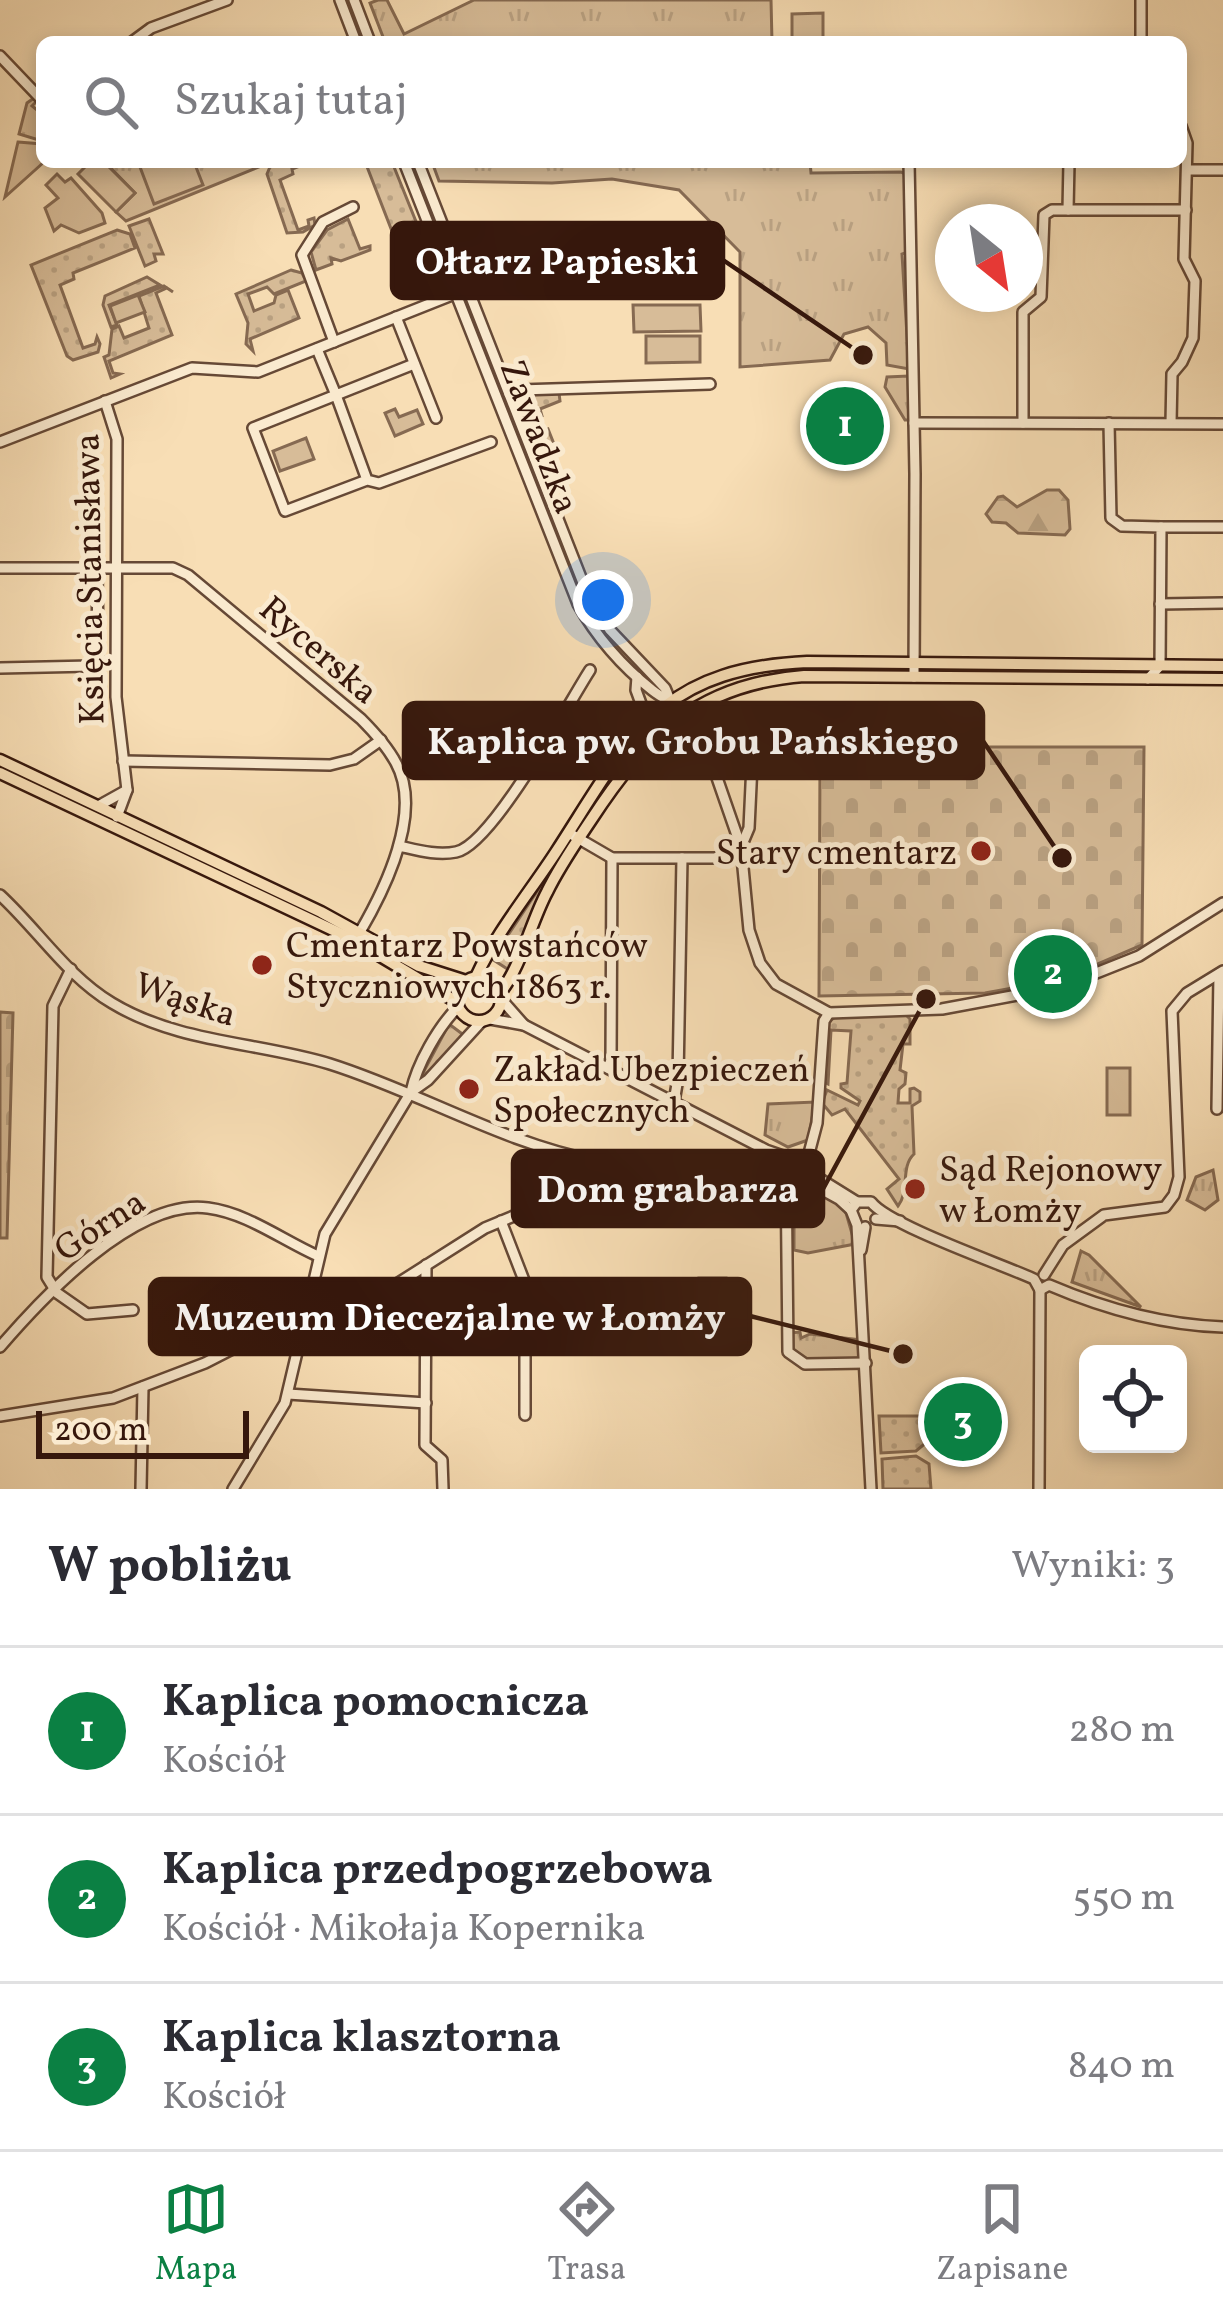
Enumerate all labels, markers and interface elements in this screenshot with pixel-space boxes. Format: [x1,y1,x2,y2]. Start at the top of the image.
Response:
search box [36,36,1187,168]
icon: search [78,69,144,135]
text: Szukaj tutaj [174,71,408,134]
north arrow [935,204,1043,312]
callout: Ołtarz Papieski [392,223,723,298]
text: Ołtarz Papieski [415,237,699,291]
street label: Zawadzka [485,353,589,522]
pin: 1 [806,381,884,471]
street label: Księcia Stanisława [64,433,120,725]
your location [573,570,633,630]
street label: Rycerska [247,586,388,718]
callout: Kaplica pw. Grobu Pańskiego [404,703,983,778]
text: Kaplica pw. Grobu Pańskiego [427,717,959,771]
place label: Stary cmentarz [716,830,957,880]
marker: Stary cmentarz [968,838,994,864]
place label: Cmentarz Powstańców Styczniowych 1863 r. [286,923,648,1014]
pin: 2 [1014,929,1092,1019]
marker: Cmentarz Powstańców Styczniowych 1863 r. [249,952,275,978]
street label: Wąska [127,962,242,1042]
place label: Zakład Ubezpieczeń Społecznych [493,1047,810,1138]
marker: Zakład Ubezpieczeń Społecznych [456,1076,482,1102]
place label: Sąd Rejonowy w Łomży [939,1147,1162,1238]
callout: Dom grabarza [513,1151,823,1226]
text: Dom grabarza [537,1165,799,1219]
marker: Sąd Rejonowy w Łomży [902,1176,928,1202]
street label: Górna [46,1179,157,1276]
callout: Muzeum Diecezjalne w Łomży [150,1279,750,1354]
text: Muzeum Diecezjalne w Łomży [174,1293,726,1347]
map controls [1079,1345,1187,1453]
button: locate [1079,1345,1187,1453]
pin: 3 [924,1377,1002,1467]
scale bar [36,1405,249,1458]
text: 200 m [54,1409,148,1455]
text: W pobliżu [48,1532,292,1603]
text: Wyniki: 3 [1011,1540,1175,1594]
text: Kaplica pomocnicza [162,1672,589,1735]
text: 1 [79,1704,95,1758]
text: 280 m [1068,1704,1175,1758]
text: Kościół [162,1735,286,1789]
text: Kaplica przedpogrzebowa [162,1840,713,1903]
text: 2 [77,1872,97,1926]
text: 550 m [1073,1872,1175,1926]
text: Kościół · Mikołaja Kopernika [162,1903,646,1957]
text: Kaplica klasztorna [162,2008,561,2071]
text: 3 [77,2040,97,2094]
text: 840 m [1068,2040,1175,2094]
text: Kościół [162,2071,286,2125]
tab: Mapa [155,2176,237,2294]
tab: Trasa [547,2176,626,2294]
tab: Zapisane [936,2176,1068,2294]

